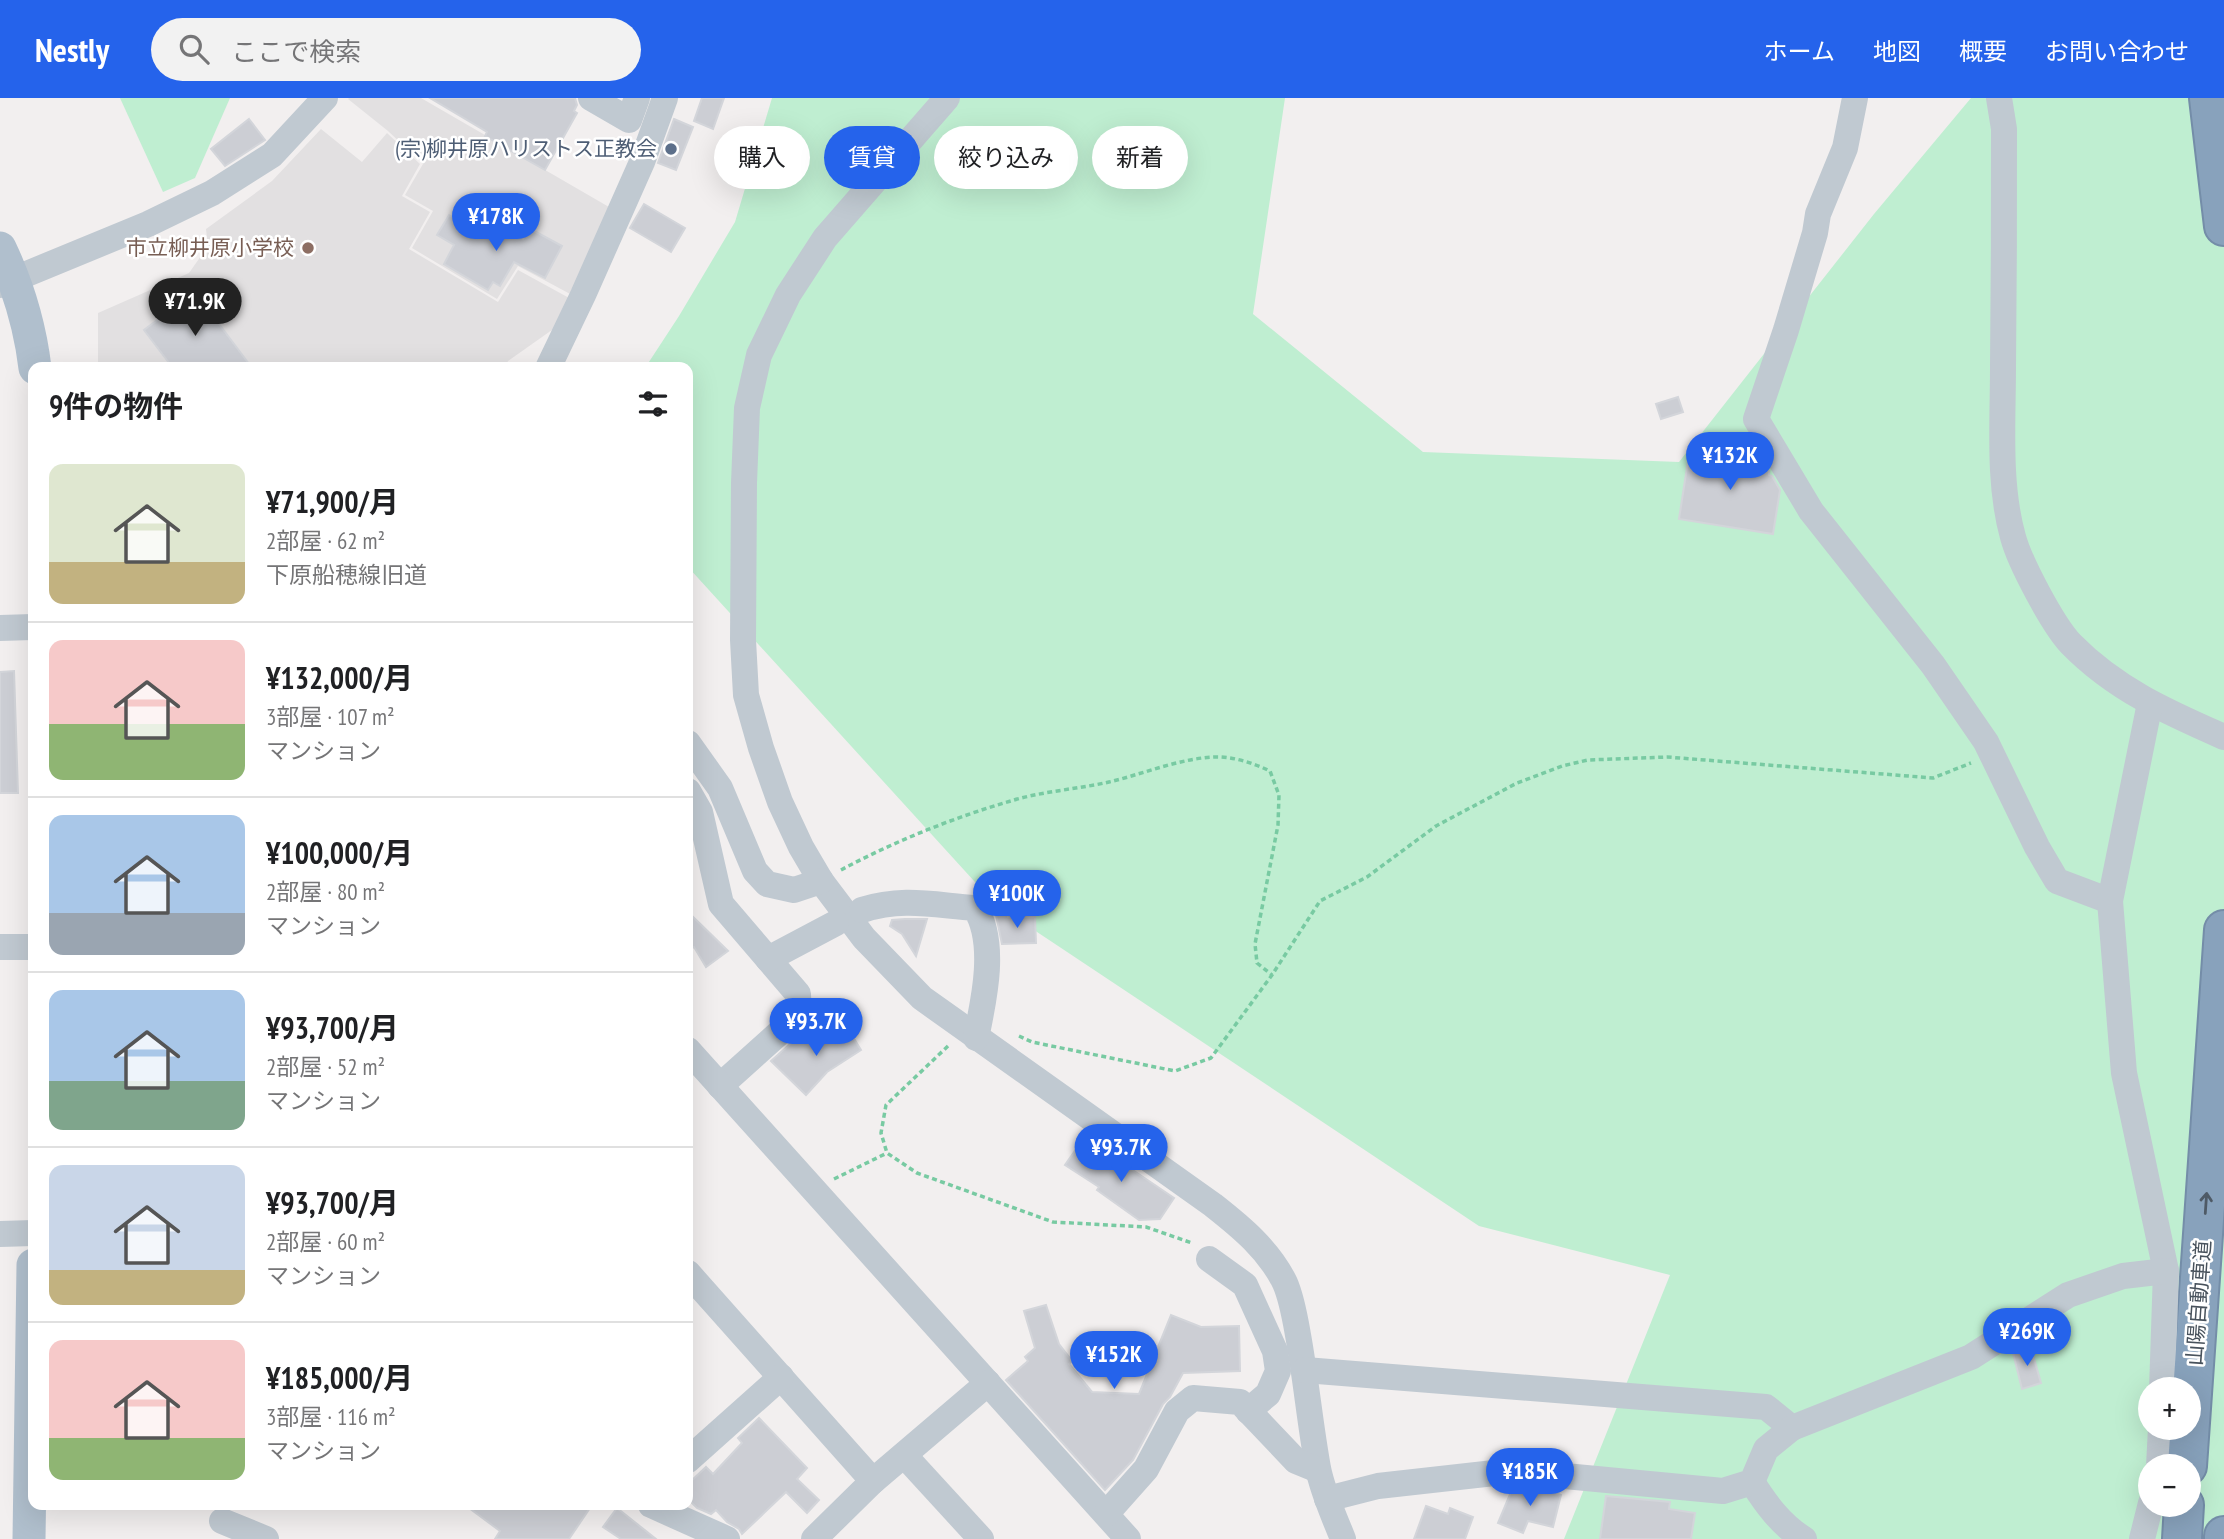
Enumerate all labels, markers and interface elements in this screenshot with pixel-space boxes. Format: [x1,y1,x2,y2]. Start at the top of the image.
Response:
search box [151,18,641,81]
text: Nestly [35,28,109,71]
icon: search [175,30,213,68]
text: ここで検索 [231,35,361,68]
text: ホーム [1764,36,1835,67]
text: 地図 [1873,36,1921,67]
text: 概要 [1959,36,2007,67]
text: お問い合わせ [2045,36,2189,67]
chip: 購入 [714,126,810,189]
chip: 賃貸 [824,126,920,189]
chip: 絞り込み [934,126,1078,189]
chip: 新着 [1092,126,1188,189]
place label: (宗)柳井原ハリストス正教会 [395,135,657,162]
marker: (宗)柳井原ハリストス正教会 [663,141,679,157]
pin: ¥178K [447,194,545,253]
text: ¥178K [468,201,524,230]
place label: 市立柳井原小学校 [126,234,294,261]
marker: 市立柳井原小学校 [300,240,316,256]
pin: ¥71.9K [138,278,252,338]
text: ¥71.9K [165,286,225,315]
icon: filters [634,385,672,423]
text: 9件の物件 [49,386,183,425]
pin: ¥132K [1681,432,1779,492]
text: ¥132K [1702,440,1758,469]
text: ¥71,900/月 [266,482,399,521]
icon: home [105,492,189,576]
text: 2部屋 · 62 m² [266,526,385,555]
text: 下原船穂線旧道 [266,560,427,589]
text: ¥132,000/月 [266,658,413,697]
icon: home [105,668,189,752]
text: 3部屋 · 107 m² [266,702,395,731]
text: マンション [266,736,381,765]
text: ¥100,000/月 [266,833,413,872]
icon: home [105,843,189,927]
pin: ¥100K [968,870,1066,930]
text: 2部屋 · 80 m² [266,877,385,906]
text: ¥100K [989,878,1045,907]
text: マンション [266,911,381,940]
pin: ¥93.7K [759,998,873,1058]
text: ¥93.7K [786,1006,846,1035]
text: ¥93,700/月 [266,1008,399,1047]
icon: home [105,1018,189,1102]
text: 2部屋 · 52 m² [266,1052,385,1081]
text: マンション [266,1086,381,1115]
pin: ¥93.7K [1064,1124,1178,1184]
text: ¥93.7K [1091,1132,1151,1161]
text: ¥93,700/月 [266,1183,399,1222]
one-way arrow [2200,1192,2213,1215]
icon: home [105,1193,189,1277]
text: 2部屋 · 60 m² [266,1227,385,1256]
street label: 山陽自動車道 [2181,1239,2216,1367]
text: マンション [266,1261,381,1290]
pin: ¥269K [1978,1308,2076,1368]
text: ¥269K [1999,1316,2055,1345]
pin: ¥152K [1065,1332,1163,1391]
text: ¥152K [1086,1339,1142,1368]
text: ¥185,000/月 [266,1358,413,1397]
icon: home [105,1368,189,1452]
map controls [2138,1377,2201,1517]
button: + [2138,1377,2201,1440]
text: 3部屋 · 116 m² [266,1402,396,1431]
text: マンション [266,1436,381,1465]
pin: ¥185K [1481,1448,1579,1508]
button: − [2138,1454,2201,1517]
text: ¥185K [1502,1456,1558,1485]

